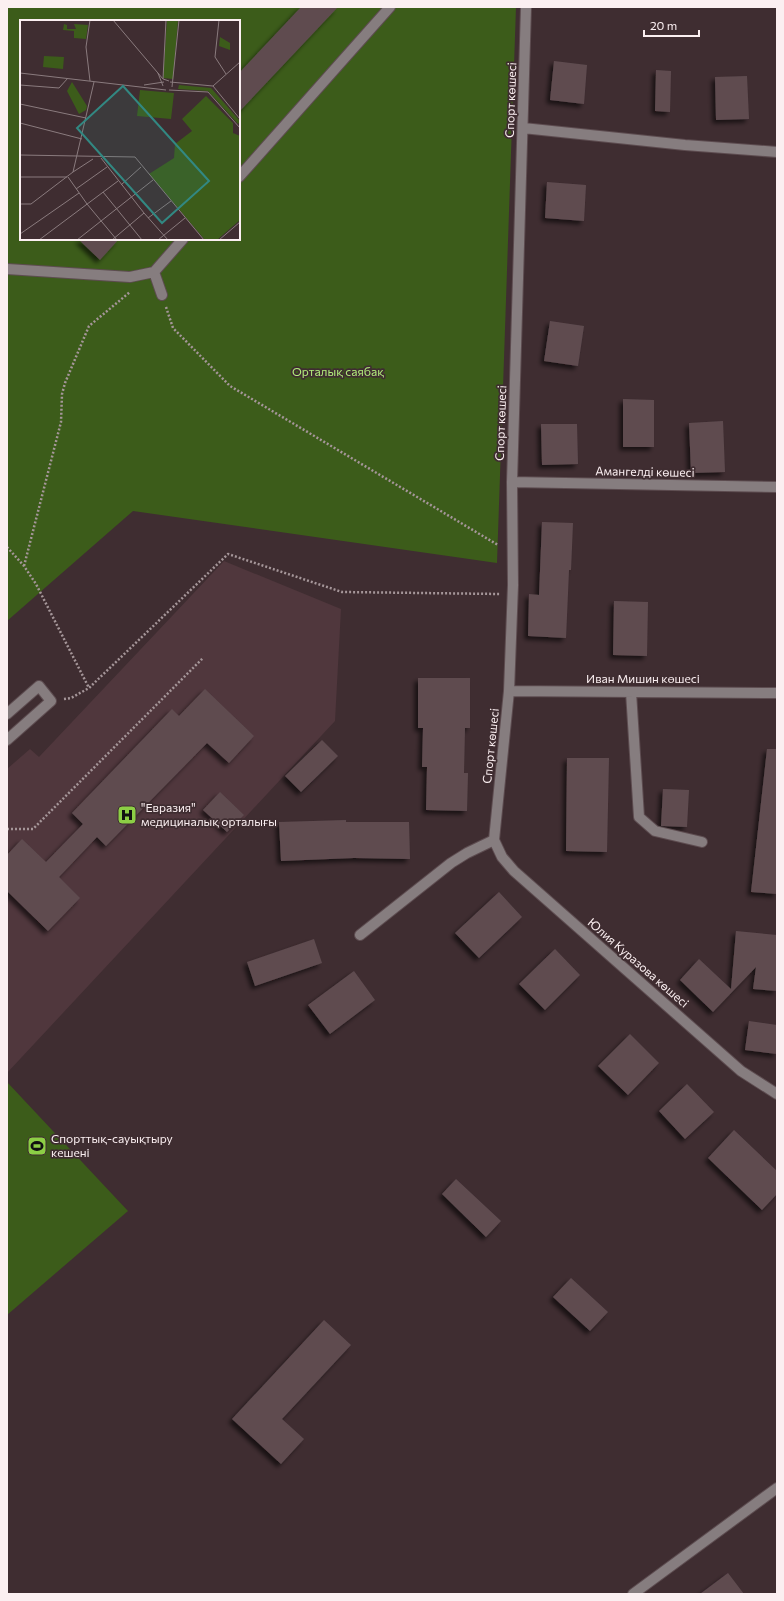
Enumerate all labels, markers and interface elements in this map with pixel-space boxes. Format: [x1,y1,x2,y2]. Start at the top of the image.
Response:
scale bar [644,12,699,38]
text: 20 m [650,18,677,32]
inset map [20,20,240,240]
street label: Спорт көшесі [502,62,518,138]
park label: Орталық саябақ [292,364,384,378]
street label: Спорт көшесі [492,385,508,461]
street label: Амангелді көшесі [595,463,695,479]
street label: Иван Мишин көшесі [586,671,700,685]
street label: Спорт көшесі [479,708,501,784]
place label: "Евразия" медициналық орталығы [141,800,277,828]
hospital icon: "Евразия" медициналық орталығы [116,804,138,826]
street label: Юлия Куразова көшесі [585,915,692,1010]
place label: Спорттық-сауықтыру кешені [51,1131,173,1159]
sports icon: Спорттық-сауықтыру кешені [26,1135,48,1157]

